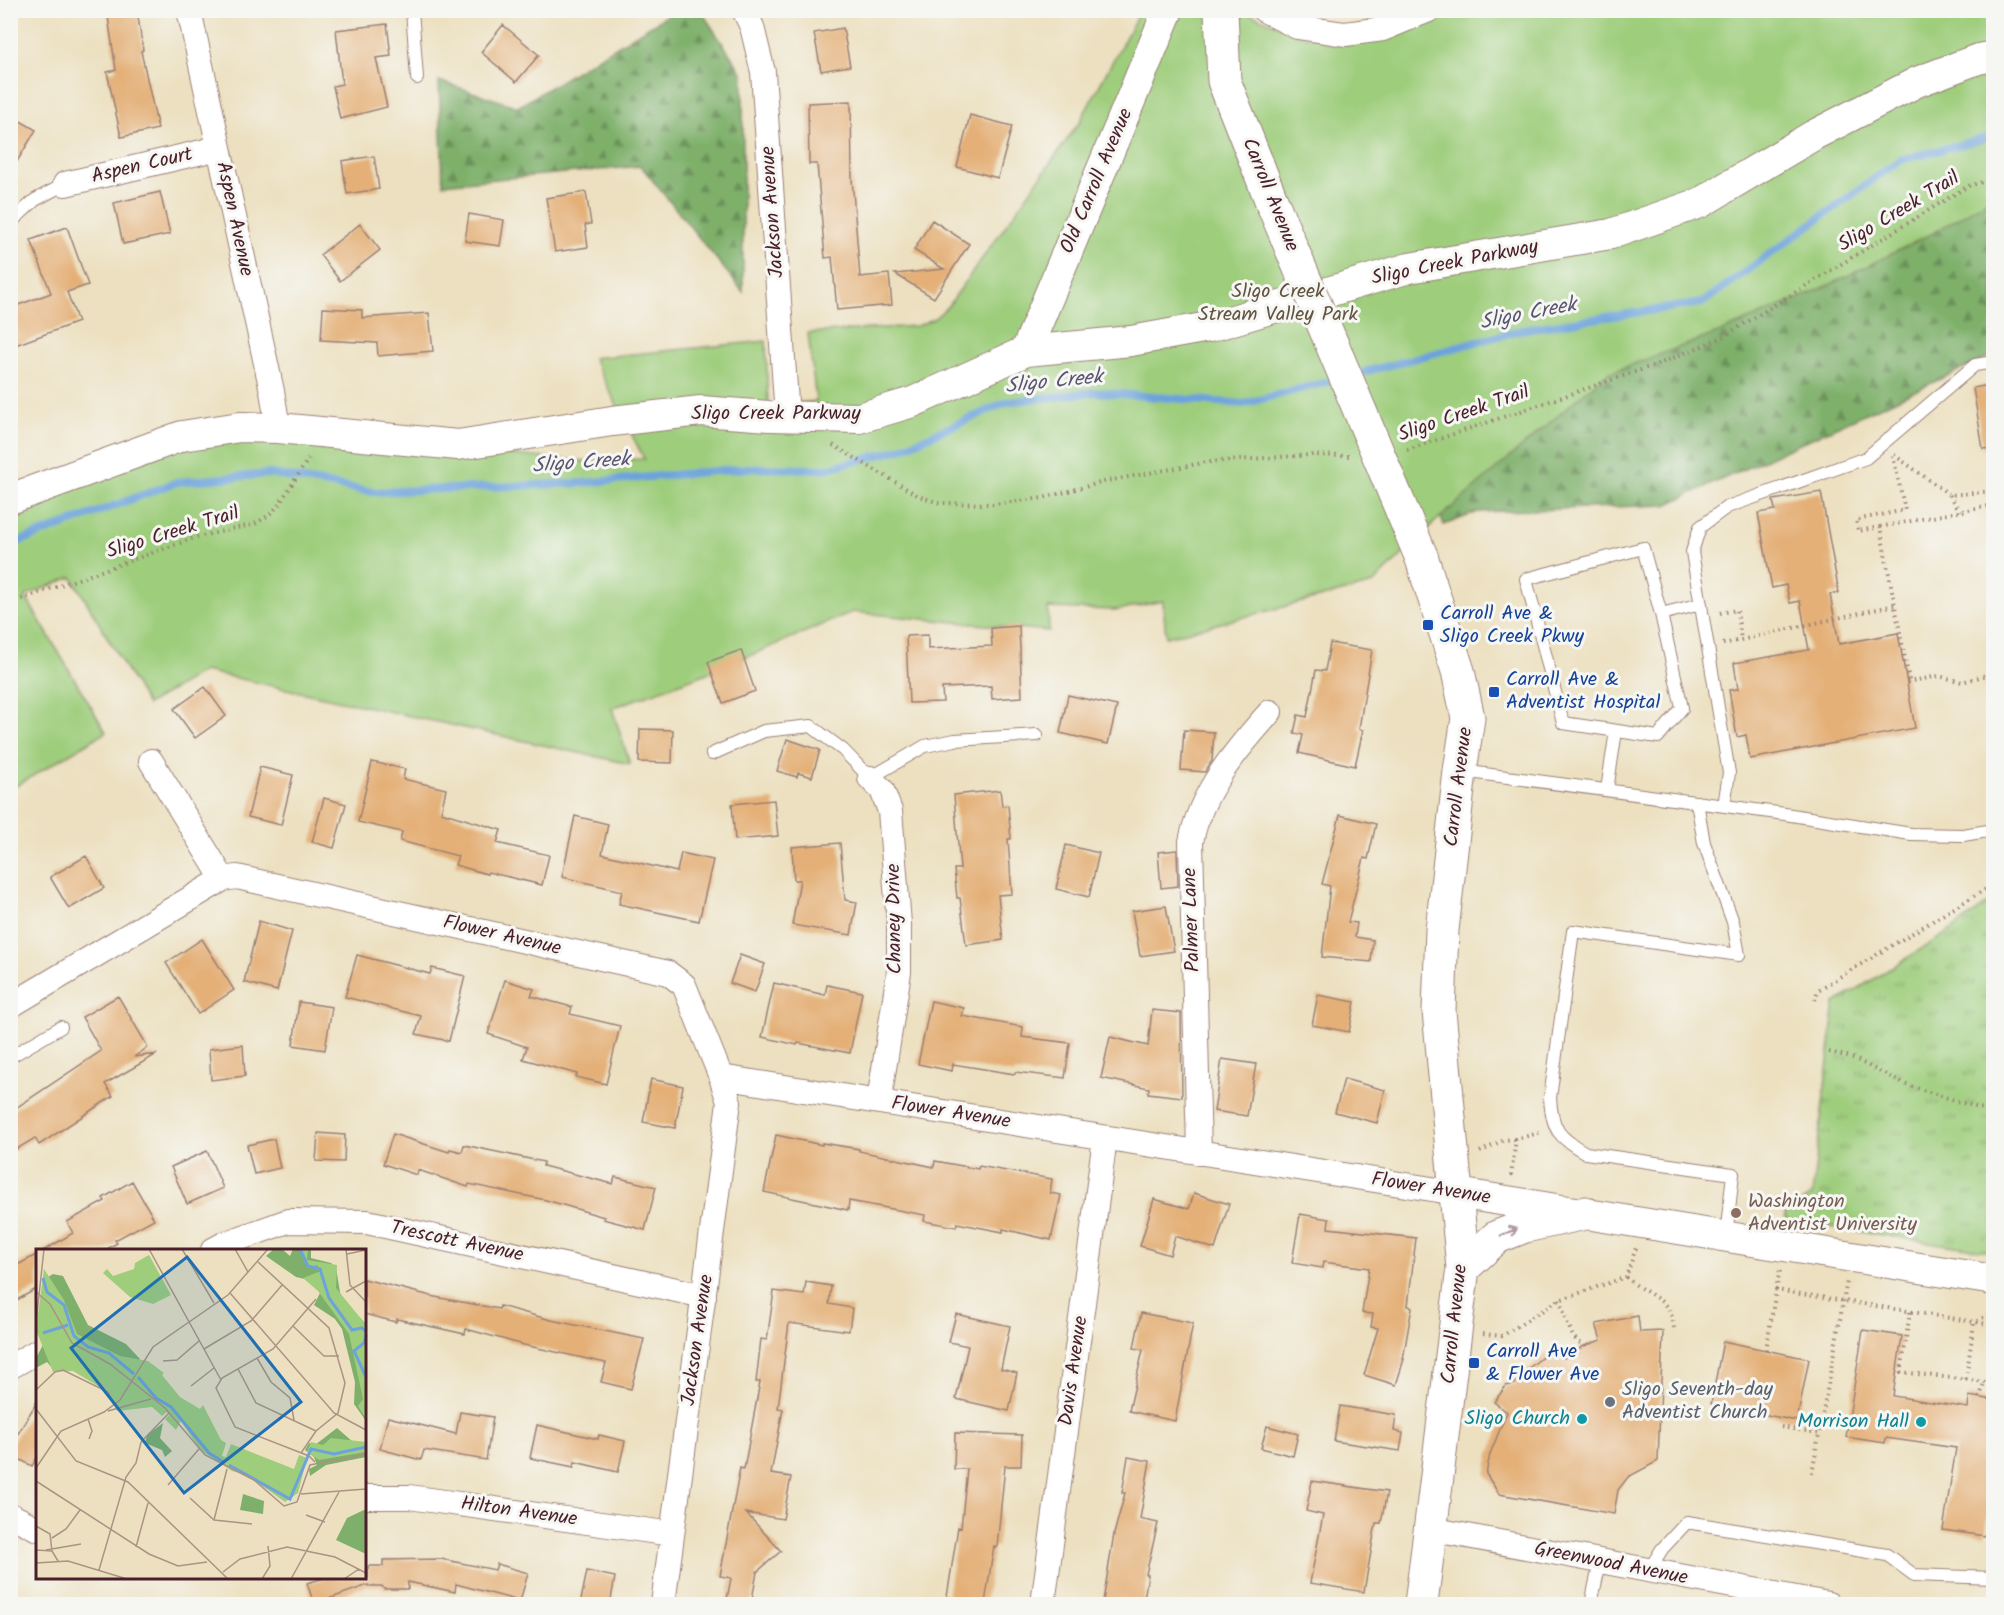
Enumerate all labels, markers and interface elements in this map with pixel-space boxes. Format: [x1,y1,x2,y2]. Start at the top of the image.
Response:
street label: Old Carroll Avenue [1052,103,1142,259]
street label: Carroll Avenue [1233,133,1307,257]
street label: Aspen Court [88,139,196,193]
street label: Jackson Avenue [752,145,794,279]
street label: Aspen Avenue [206,159,262,279]
street label: Sligo Creek Trail [1832,163,1966,261]
street label: Sligo Creek Parkway [1369,231,1542,295]
park label: Sligo Creek Stream Valley Park [1198,276,1358,331]
water label: Sligo Creek [1477,288,1582,339]
water label: Sligo Creek [1004,360,1107,404]
street label: Sligo Creek Trail [1394,377,1534,451]
street label: Sligo Creek Parkway [691,398,861,430]
water label: Sligo Creek [531,443,634,483]
street label: Sligo Creek Trail [103,498,243,568]
place label: Carroll Ave & Sligo Creek Pkwy [1440,598,1585,653]
marker: Carroll Ave & Sligo Creek Pkwy [1421,618,1435,632]
place label: Carroll Ave & Adventist Hospital [1506,664,1660,719]
marker: Carroll Ave & Adventist Hospital [1487,685,1501,699]
street label: Carroll Avenue [1436,725,1482,849]
street label: Chaney Drive [878,863,912,975]
street label: Palmer Lane [1174,867,1210,973]
street label: Flower Avenue [440,907,564,965]
street label: Flower Avenue [889,1088,1013,1138]
street label: Flower Avenue [1369,1164,1493,1214]
place label: Washington Adventist University [1748,1186,1917,1241]
marker: Washington Adventist University [1729,1206,1743,1220]
street label: Trescott Avenue [388,1212,526,1272]
one-way arrow [1499,1226,1518,1237]
inset map [36,1249,366,1579]
street label: Carroll Avenue [1433,1262,1477,1386]
street label: Jackson Avenue [673,1272,723,1408]
street label: Davis Avenue [1050,1314,1098,1428]
place label: Carroll Ave & Flower Ave [1486,1336,1599,1391]
marker: Carroll Ave & Flower Ave [1467,1356,1481,1370]
place label: Sligo Seventh-day Adventist Church [1622,1374,1774,1429]
marker: Sligo Seventh-day Adventist Church [1603,1395,1617,1409]
place label: Sligo Church [1465,1403,1570,1435]
place label: Morrison Hall [1797,1406,1909,1438]
marker: Sligo Church [1575,1412,1589,1426]
marker: Morrison Hall [1914,1415,1928,1429]
street label: Hilton Avenue [459,1488,579,1536]
street label: Greenwood Avenue [1531,1533,1691,1595]

